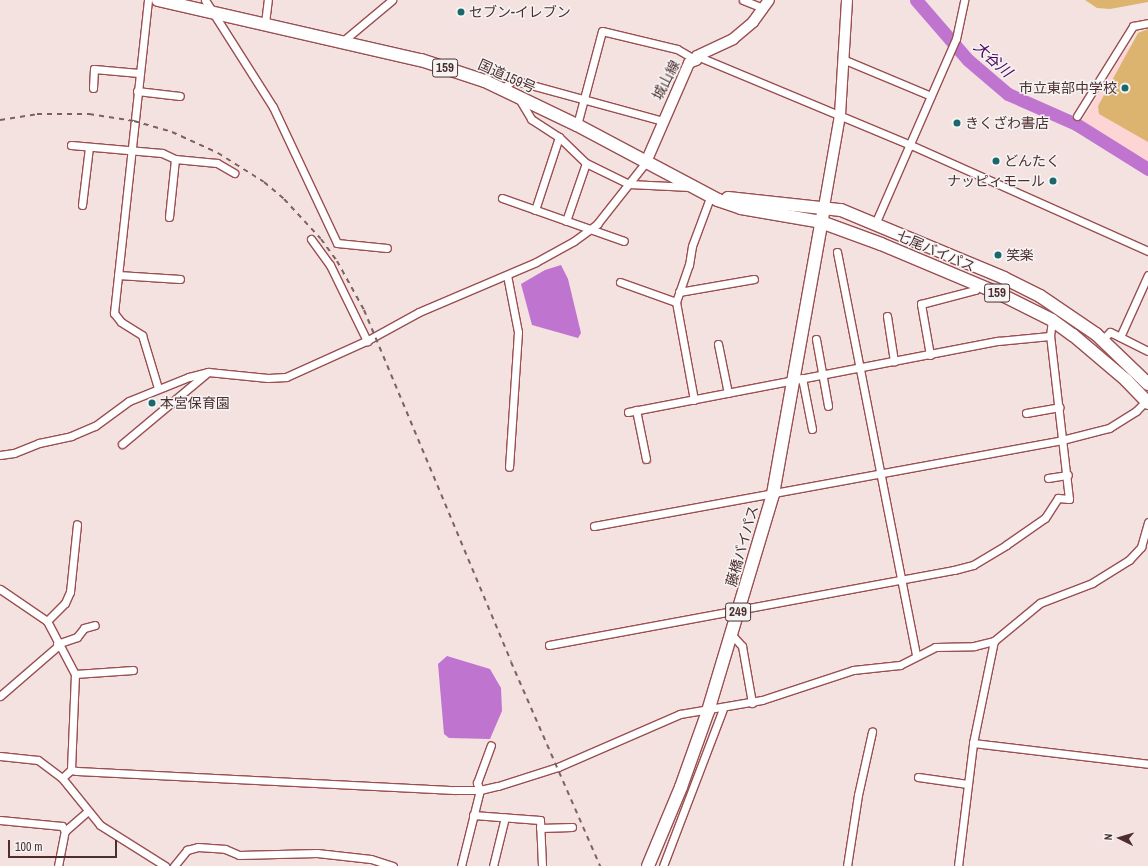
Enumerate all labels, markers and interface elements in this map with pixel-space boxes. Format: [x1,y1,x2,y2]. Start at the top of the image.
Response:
place label: セブン-イレブン [469,4,571,20]
marker: セブン-イレブン [456,7,466,17]
water label: 大谷川 [970,37,1016,81]
street label: 国道159号 [476,56,538,96]
road number: 159 [432,57,458,79]
street label: 城山線 [649,57,683,103]
place label: 市立東部中学校 [1019,80,1117,96]
marker: 市立東部中学校 [1120,83,1130,93]
place label: きくざわ書店 [965,115,1049,131]
marker: きくざわ書店 [952,118,962,128]
place label: どんたく [1004,153,1060,169]
marker: どんたく [991,156,1001,166]
place label: ナッピィモール [947,173,1045,189]
marker: ナッピィモール [1048,176,1058,186]
street label: 七尾バイパス [894,227,978,275]
place label: 笑楽 [1006,247,1034,263]
marker: 笑楽 [993,250,1003,260]
road number: 159 [984,282,1010,304]
place label: 本宮保育園 [160,395,230,411]
marker: 本宮保育園 [147,398,157,408]
street label: 藤橋バイパス [722,503,762,589]
road number: 249 [725,601,751,623]
north arrow [1100,818,1140,858]
scale bar [10,832,119,858]
text: N [1101,833,1115,841]
text: 100 m [15,839,42,855]

